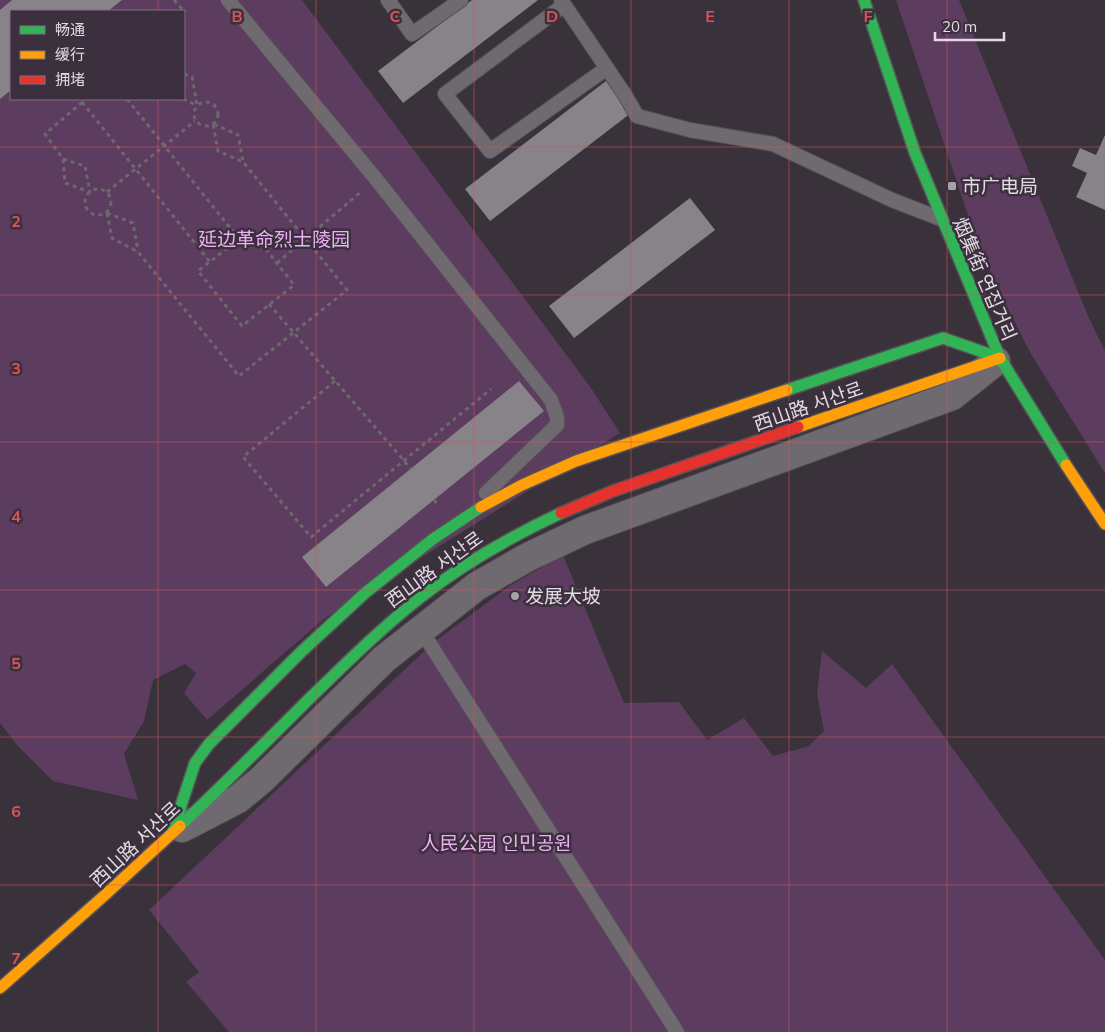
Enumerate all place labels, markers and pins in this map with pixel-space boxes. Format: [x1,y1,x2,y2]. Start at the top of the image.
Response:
place label: 市广电局 [962,174,1038,198]
marker: 市广电局 [946,180,958,192]
place label: 发展大坡 [525,584,601,608]
marker: 发展大坡 [509,590,521,602]

